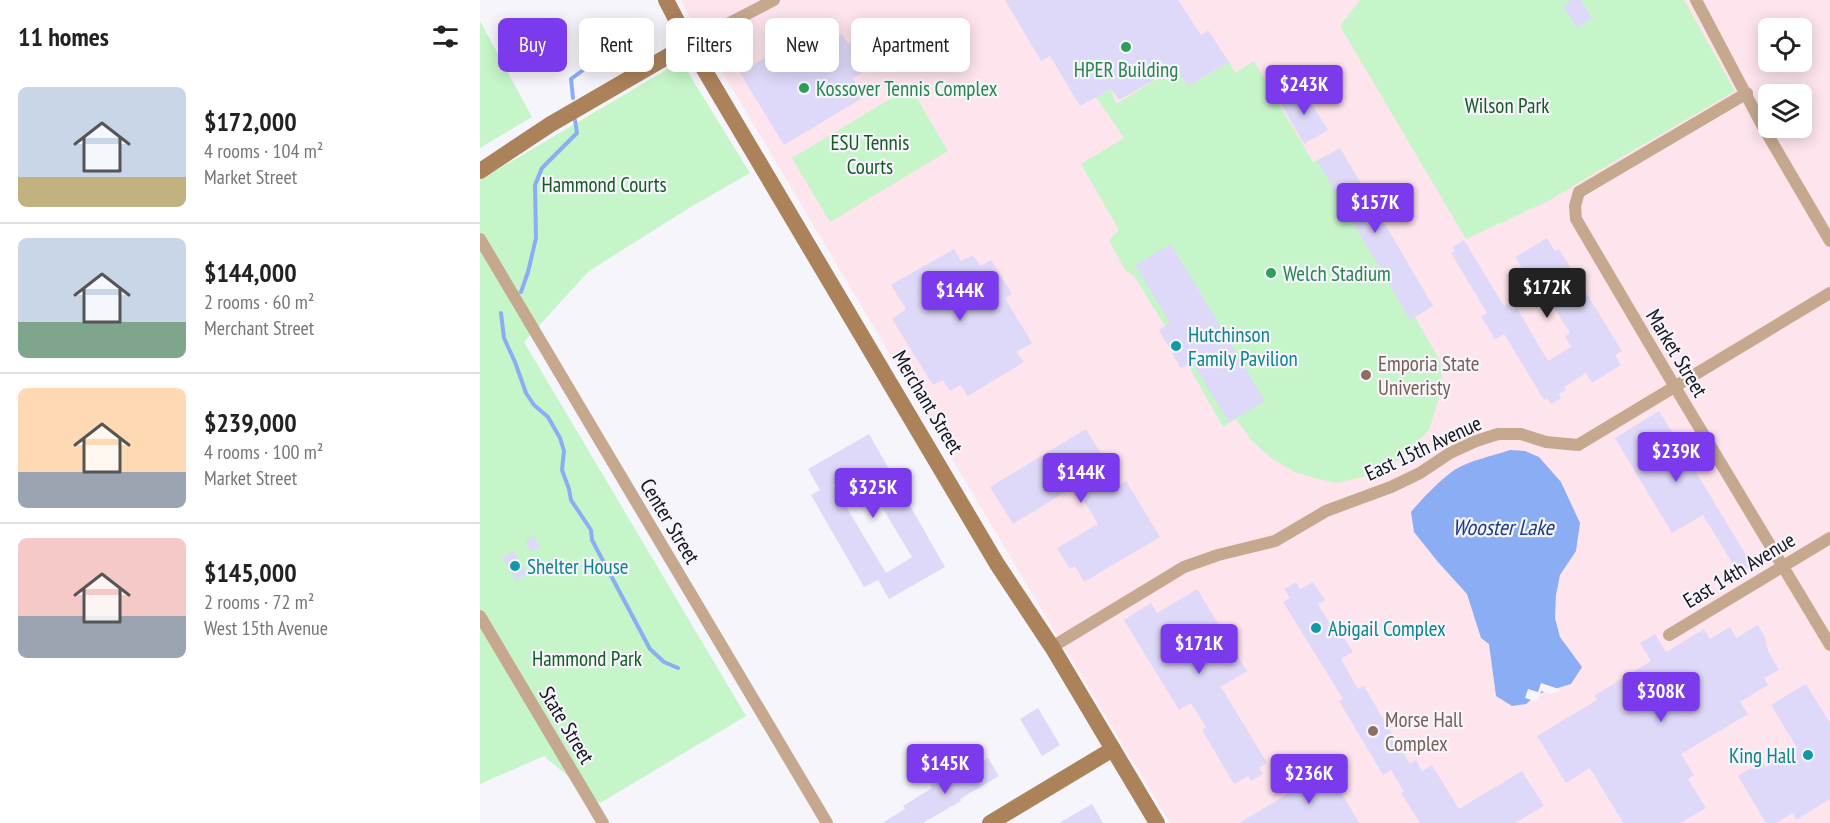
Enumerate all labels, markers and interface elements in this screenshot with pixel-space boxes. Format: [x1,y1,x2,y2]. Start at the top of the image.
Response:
chip: Buy [498,18,567,72]
chip: Rent [579,18,654,72]
chip: Filters [666,18,753,72]
chip: New [765,18,839,72]
chip: Apartment [851,18,970,72]
map controls [1758,18,1812,138]
button: locate [1758,18,1812,72]
text: 11 homes [18,20,109,53]
icon: filters [429,20,462,53]
marker: HPER Building [1119,40,1133,54]
place label: HPER Building [1074,56,1178,83]
pin: $243K [1262,65,1346,116]
text: $243K [1280,71,1328,97]
place label: Kossover Tennis Complex [816,75,998,102]
marker: Kossover Tennis Complex [797,81,811,95]
button: layers [1758,84,1812,138]
park label: Wilson Park [1465,92,1549,119]
text: $172,000 [204,105,297,138]
icon: home [66,111,138,183]
park label: ESU Tennis Courts [831,129,909,180]
text: 4 rooms · 104 m² [204,138,323,164]
text: Market Street [204,164,297,190]
park label: Hammond Courts [541,171,667,198]
pin: $157K [1333,183,1417,234]
text: $157K [1351,189,1399,215]
text: $144,000 [204,256,297,289]
place label: Welch Stadium [1283,260,1391,287]
icon: home [66,262,138,334]
marker: Welch Stadium [1264,266,1278,280]
pin: $172K [1505,268,1589,319]
pin: $144K [918,271,1002,322]
text: $172K [1523,274,1571,300]
text: $144K [936,277,984,303]
text: 2 rooms · 60 m² [204,289,314,315]
street label: Market Street [1640,304,1714,402]
text: Merchant Street [204,315,314,341]
place label: Hutchinson Family Pavilion [1188,321,1298,372]
marker: Hutchinson Family Pavilion [1169,339,1183,353]
street label: Merchant Street [887,345,970,459]
place label: Emporia State Univeristy [1378,350,1480,401]
marker: Emporia State Univeristy [1359,368,1373,382]
text: $239,000 [204,406,297,439]
street label: East 15th Avenue [1360,409,1486,487]
icon: home [66,412,138,484]
pin: $239K [1634,432,1718,483]
text: $239K [1652,438,1700,464]
text: 4 rooms · 100 m² [204,439,323,465]
pin: $144K [1039,453,1123,504]
text: $144K [1057,459,1105,485]
text: Market Street [204,465,297,491]
pin: $325K [831,468,915,519]
street label: Center Street [634,473,706,569]
text: $325K [849,474,897,500]
water label: Wooster Lake [1452,513,1555,541]
street label: East 14th Avenue [1678,526,1800,614]
place label: Shelter House [527,553,629,580]
text: $145,000 [204,556,297,589]
marker: Shelter House [508,559,522,573]
icon: home [66,562,138,634]
text: 2 rooms · 72 m² [204,589,314,615]
text: West 15th Avenue [204,615,328,641]
place label: Abigail Complex [1328,615,1446,642]
marker: Abigail Complex [1309,621,1323,635]
pin: $171K [1157,624,1241,675]
text: $171K [1175,630,1223,656]
park label: Hammond Park [532,645,642,672]
pin: $308K [1619,672,1703,723]
text: $308K [1637,678,1685,704]
street label: State Street [533,681,601,769]
place label: Morse Hall Complex [1385,706,1463,757]
marker: Morse Hall Complex [1366,724,1380,738]
place label: King Hall [1729,742,1796,769]
pin: $145K [903,744,987,795]
marker: King Hall [1801,748,1815,762]
text: $145K [921,750,969,776]
pin: $236K [1267,754,1351,805]
text: $236K [1285,760,1333,786]

